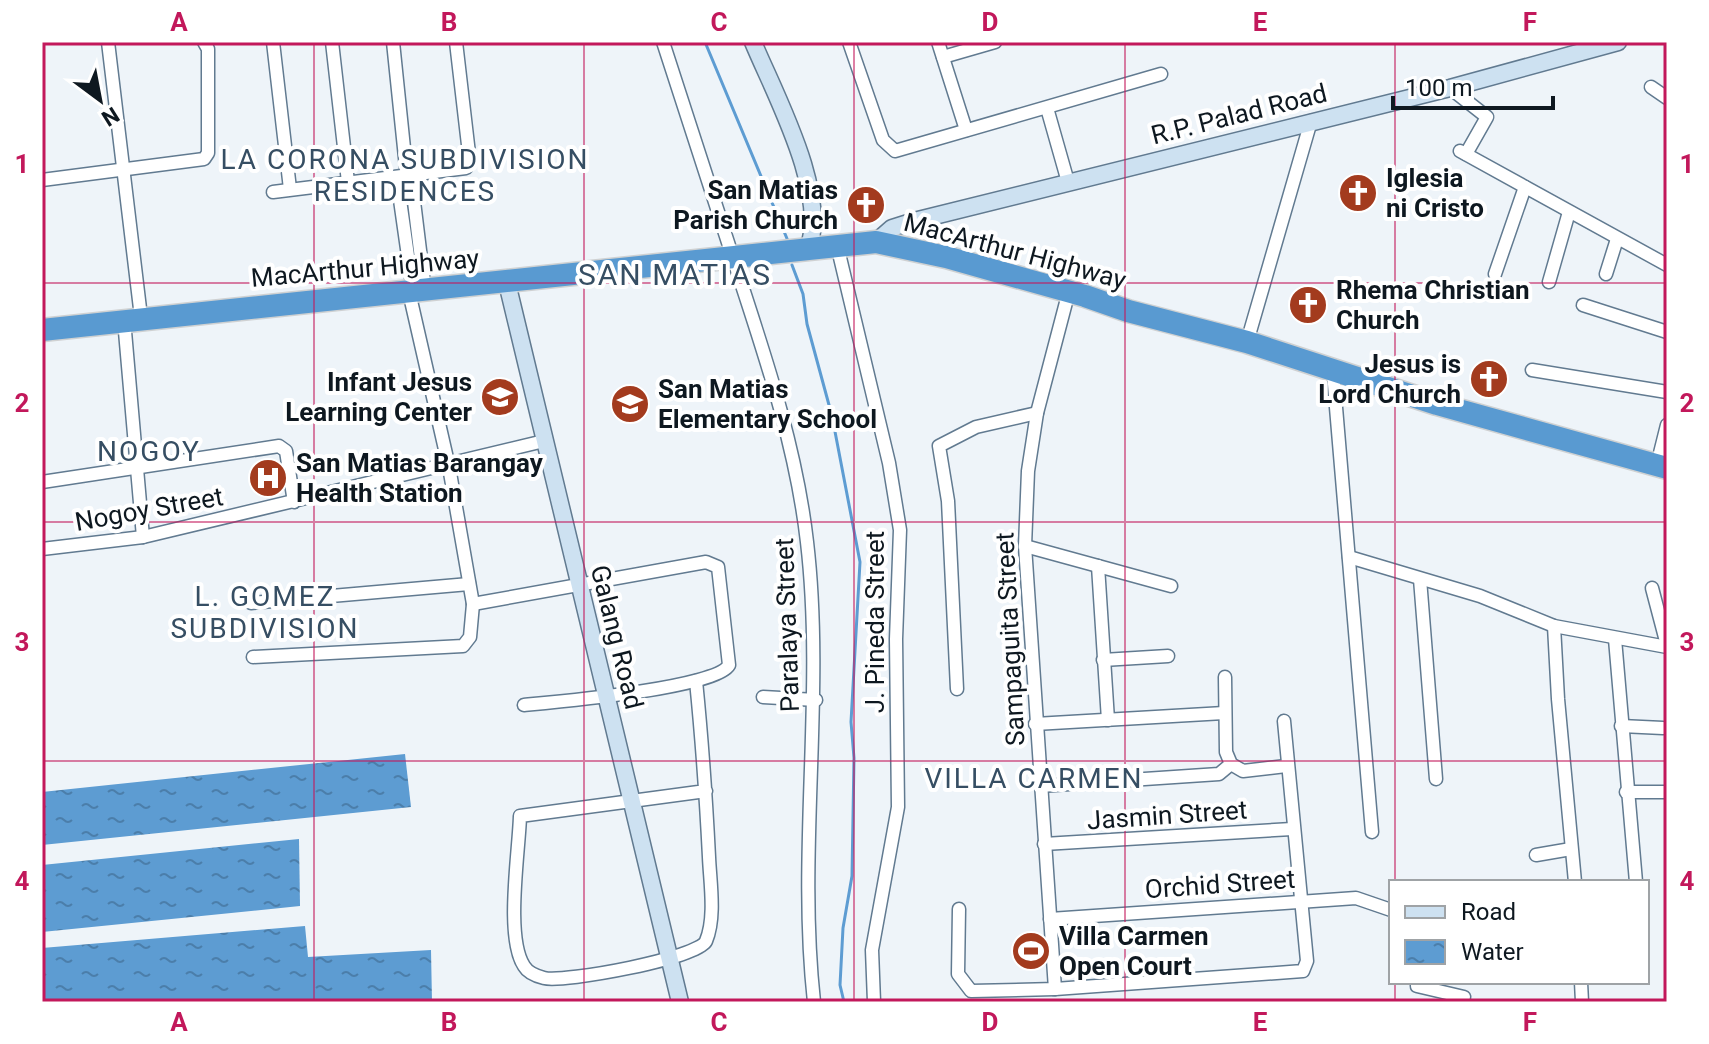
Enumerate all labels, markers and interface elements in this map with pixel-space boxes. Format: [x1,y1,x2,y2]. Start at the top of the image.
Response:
text: A [170,7,188,37]
text: B [441,7,457,37]
text: C [710,7,728,37]
text: D [982,7,998,37]
text: E [1253,7,1268,37]
text: F [1523,7,1537,37]
north arrow [60,60,140,140]
scale bar [1393,60,1553,110]
text: 100 m [1405,74,1472,102]
street label: R.P. Palad Road [1148,78,1330,150]
text: N [97,102,124,131]
district label: LA CORONA SUBDIVISION RESIDENCES [220,143,590,208]
text: 1 [15,149,29,179]
text: 1 [1680,149,1694,179]
place label: Iglesia ni Cristo [1386,163,1484,223]
church icon: Iglesia ni Cristo [1337,172,1379,214]
place label: San Matias Parish Church [673,175,838,235]
church icon: San Matias Parish Church [845,184,887,226]
street label: MacArthur Highway [901,207,1129,295]
street label: MacArthur Highway [250,243,480,293]
district label: SAN MATIAS [578,257,772,292]
place label: Rhema Christian Church [1336,275,1530,335]
church icon: Rhema Christian Church [1287,284,1329,326]
place label: Jesus is Lord Church [1318,349,1461,409]
church icon: Jesus is Lord Church [1468,358,1510,400]
place label: Infant Jesus Learning Center [285,367,472,427]
place label: San Matias Elementary School [658,374,877,434]
school or university icon: Infant Jesus Learning Center [479,376,521,418]
school or university icon: San Matias Elementary School [609,383,651,425]
text: 2 [15,388,29,418]
text: 2 [1680,388,1694,418]
district label: NOGOY [97,435,201,468]
place label: San Matias Barangay Health Station [296,448,544,508]
hospital icon: San Matias Barangay Health Station [247,457,289,499]
street label: Nogoy Street [73,481,225,537]
street label: J. Pineda Street [860,531,890,713]
street label: Sampaguita Street [989,531,1031,747]
street label: Paralaya Street [769,537,805,713]
street label: Galang Road [585,562,649,712]
district label: L. GOMEZ SUBDIVISION [170,580,360,645]
text: 3 [15,627,29,657]
text: 3 [1680,627,1694,657]
district label: VILLA CARMEN [924,762,1144,795]
street label: Jasmin Street [1086,794,1248,836]
street label: Orchid Street [1144,864,1296,904]
text: 4 [15,866,30,896]
text: 4 [1680,866,1695,896]
legend [1389,880,1649,984]
text: Road [1461,898,1516,926]
place label: Villa Carmen Open Court [1059,921,1209,981]
sports icon: Villa Carmen Open Court [1010,930,1052,972]
text: Water [1461,938,1524,966]
text: A [170,1007,188,1037]
text: B [441,1007,457,1037]
text: C [710,1007,728,1037]
text: D [982,1007,998,1037]
text: E [1253,1007,1268,1037]
text: F [1523,1007,1537,1037]

